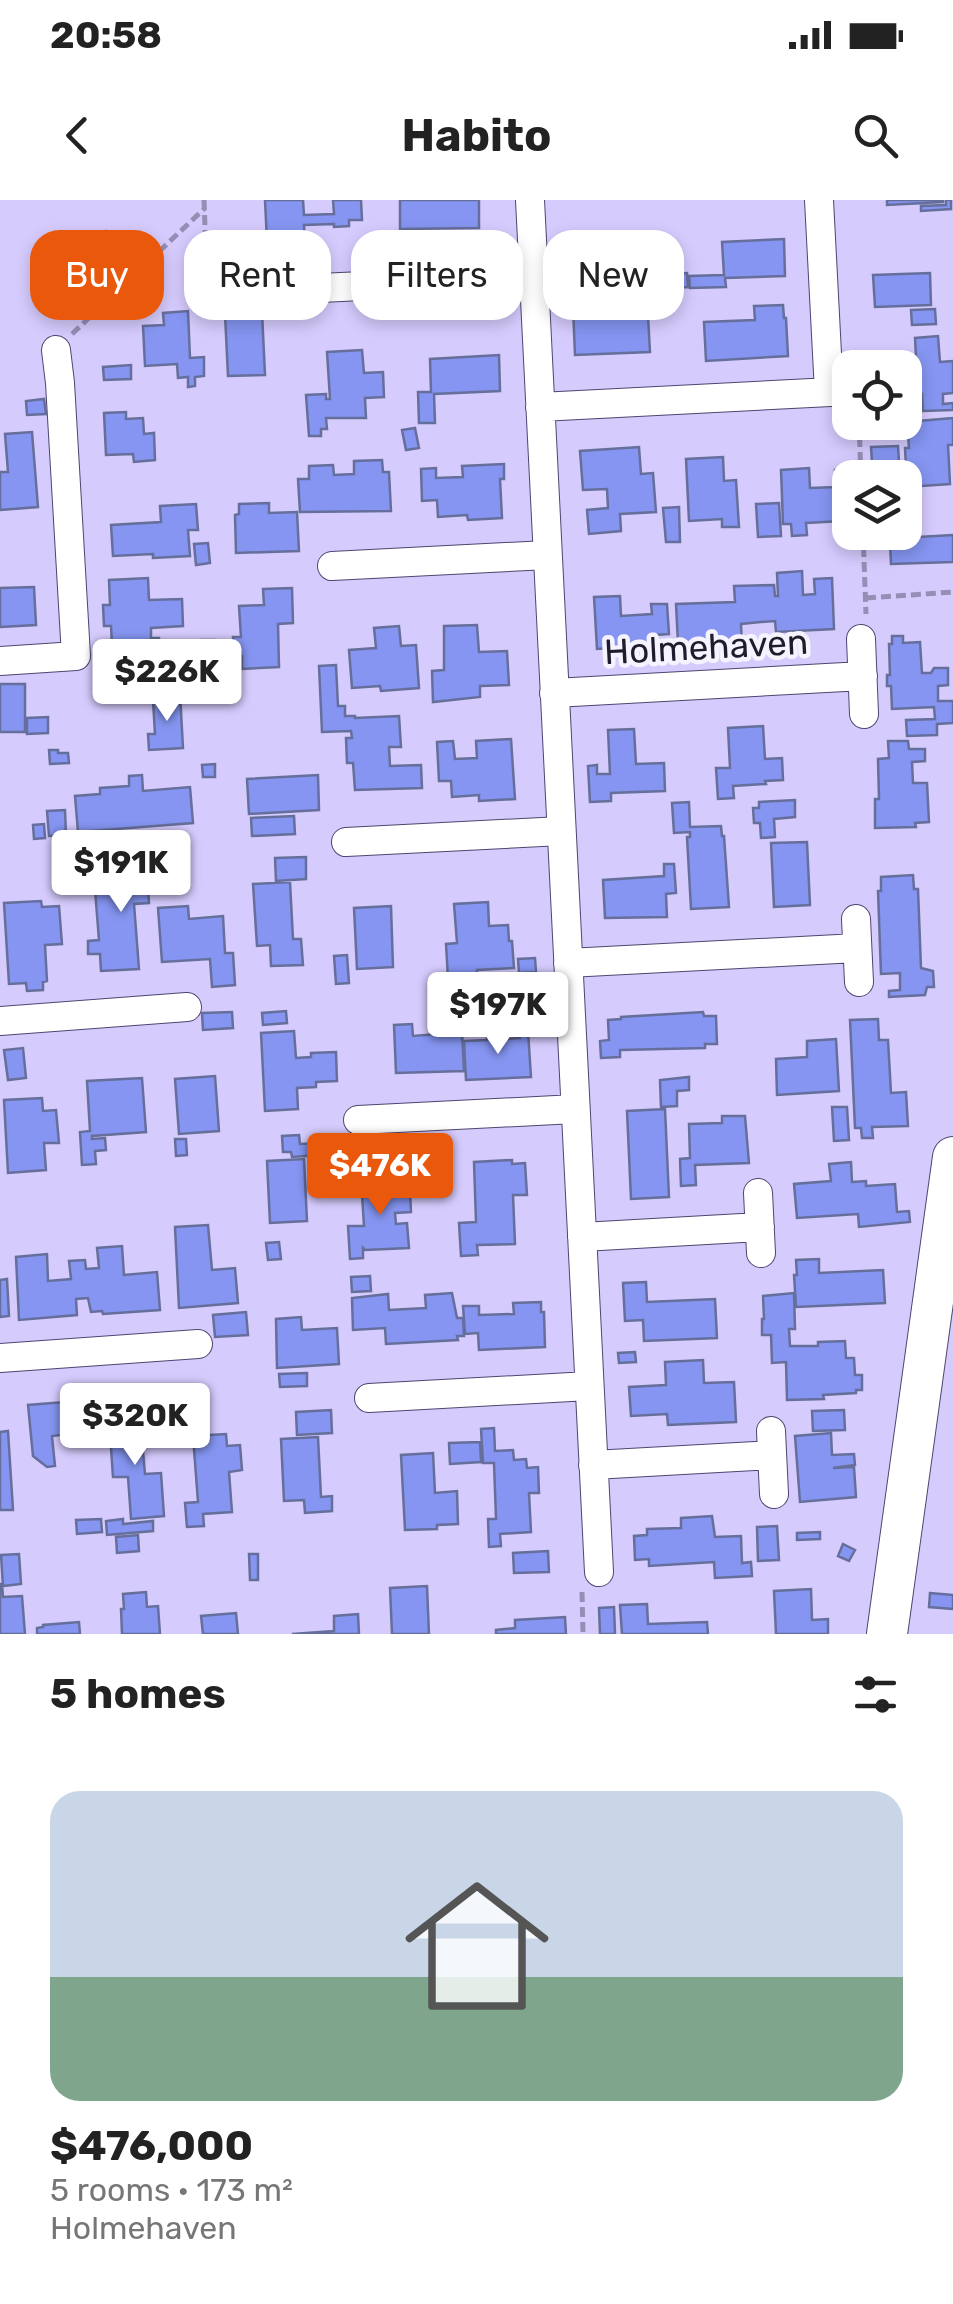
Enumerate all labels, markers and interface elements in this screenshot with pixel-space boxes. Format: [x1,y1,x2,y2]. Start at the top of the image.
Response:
text: 20:58 [50,12,162,58]
icon: back [50,108,105,163]
icon: search [848,108,903,163]
text: Habito [402,109,551,162]
chip: Buy [30,230,164,320]
chip: Rent [184,230,331,320]
chip: Filters [351,230,523,320]
chip: New [543,230,684,320]
map controls [832,350,922,550]
button: locate [832,350,922,440]
button: layers [832,460,922,550]
street label: Holmehaven [603,621,809,673]
pin: $226K [97,639,237,724]
text: $226K [114,652,220,690]
pin: $191K [51,830,191,915]
text: $191K [74,843,168,881]
pin: $197K [428,972,568,1057]
text: $197K [449,985,547,1023]
pin: $476K [310,1133,450,1218]
text: $476K [329,1146,431,1184]
pin: $320K [65,1383,205,1468]
text: $320K [82,1396,188,1434]
icon: filters [848,1667,903,1722]
text: 5 homes [50,1669,226,1719]
icon: home [387,1856,567,2036]
text: $476,000 [50,2121,253,2171]
text: 5 rooms · 173 m² [50,2171,293,2209]
text: Holmehaven [50,2209,237,2247]

